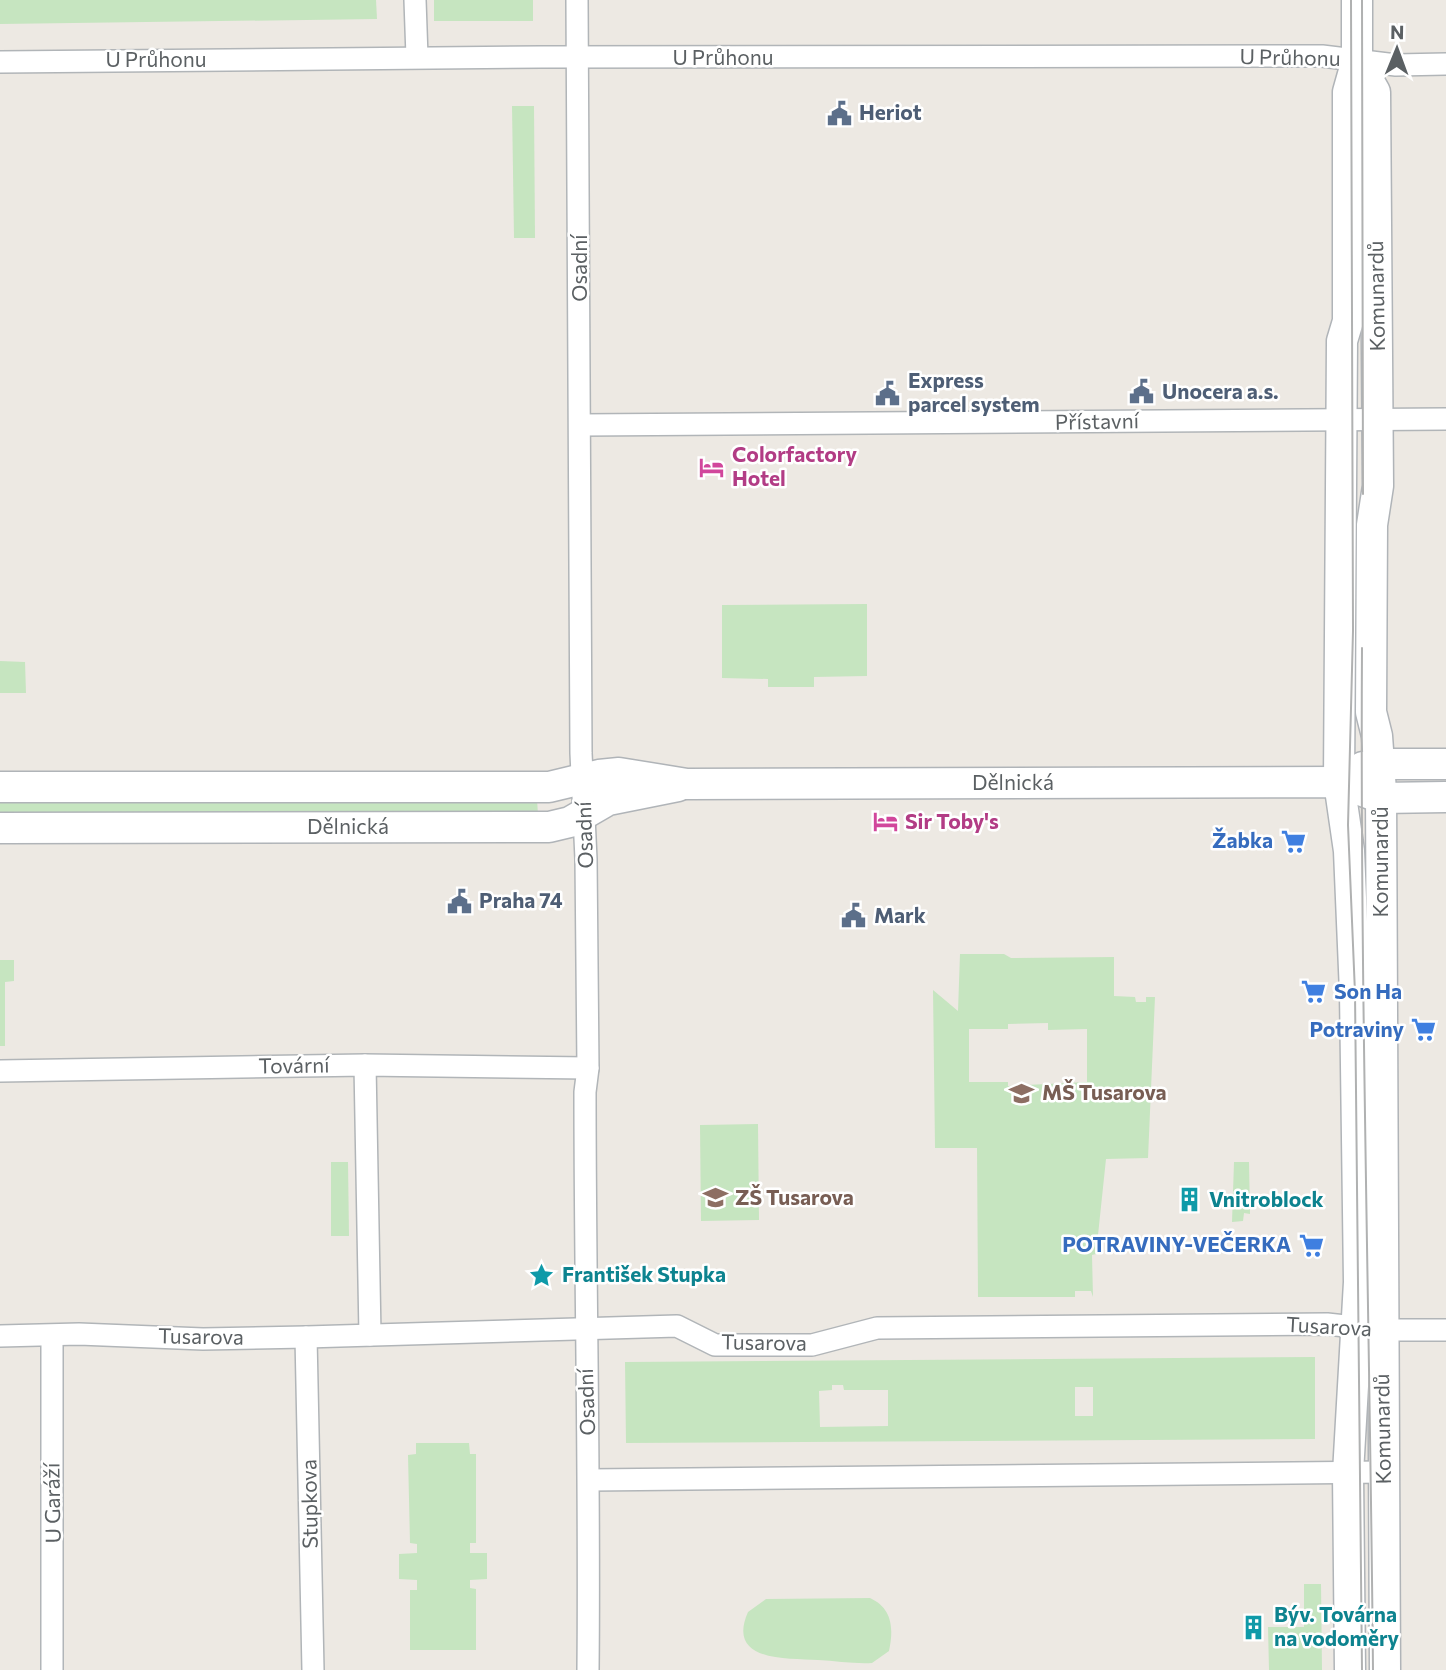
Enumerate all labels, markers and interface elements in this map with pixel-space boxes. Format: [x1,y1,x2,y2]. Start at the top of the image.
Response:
north arrow [1362,14,1432,84]
text: N [1390,20,1405,43]
street label: U Průhonu [1239,43,1341,70]
street label: U Průhonu [673,44,774,69]
street label: U Průhonu [106,46,207,71]
public building icon: Heriot [825,99,853,127]
place label: Heriot [859,99,922,124]
street label: Osadní [566,234,591,302]
street label: Komunardů [1362,240,1389,352]
place label: Express parcel system [908,367,1040,416]
public building icon: Unocera a.s. [1128,378,1156,406]
place label: Unocera a.s. [1162,378,1279,403]
public building icon: Express parcel system [874,379,902,407]
street label: Přístavní [1055,407,1140,434]
place label: Colorfactory Hotel [732,441,857,490]
hotel icon: Colorfactory Hotel [698,453,726,481]
street label: Dělnická [972,769,1054,794]
street label: Osadní [570,800,597,869]
street label: Komunardů [1367,807,1392,917]
hotel icon: Sir Toby's [871,808,899,836]
place label: Sir Toby's [905,808,999,833]
street label: Dělnická [307,813,389,838]
place label: Žabka [1212,827,1273,852]
supermarket icon: Žabka [1279,827,1307,855]
public building icon: Praha 74 [445,887,473,915]
place label: Praha 74 [479,887,563,912]
public building icon: Mark [840,902,868,930]
place label: Mark [874,902,926,927]
supermarket icon: Son Ha [1300,978,1328,1006]
place label: Son Ha [1334,978,1402,1003]
place label: Potraviny [1309,1016,1404,1041]
supermarket icon: Potraviny [1410,1016,1438,1044]
street label: Tovární [258,1051,330,1078]
school or university icon: MŠ Tusarova [1008,1079,1036,1107]
place label: MŠ Tusarova [1042,1079,1167,1104]
school or university icon: ZŠ Tusarova [701,1184,729,1212]
place label: ZŠ Tusarova [735,1184,854,1209]
building icon: Vnitroblock [1175,1186,1203,1214]
place label: Vnitroblock [1209,1186,1324,1211]
place label: POTRAVINY-VEČERKA [1062,1231,1291,1256]
supermarket icon: POTRAVINY-VEČERKA [1297,1231,1325,1259]
place icon: František Stupka [528,1261,556,1289]
place label: František Stupka [562,1261,726,1286]
street label: Tusarova [1286,1311,1373,1340]
street label: Tusarova [158,1322,244,1349]
street label: Tusarova [721,1328,807,1355]
street label: Osadní [572,1367,599,1436]
street label: Komunardů [1368,1373,1395,1485]
street label: Stupkova [295,1459,322,1549]
street label: U Garáží [38,1462,65,1544]
place label: Býv. Továrna na vodoměry [1274,1601,1400,1650]
building icon: Býv. Továrna na vodoměry [1240,1613,1268,1641]

